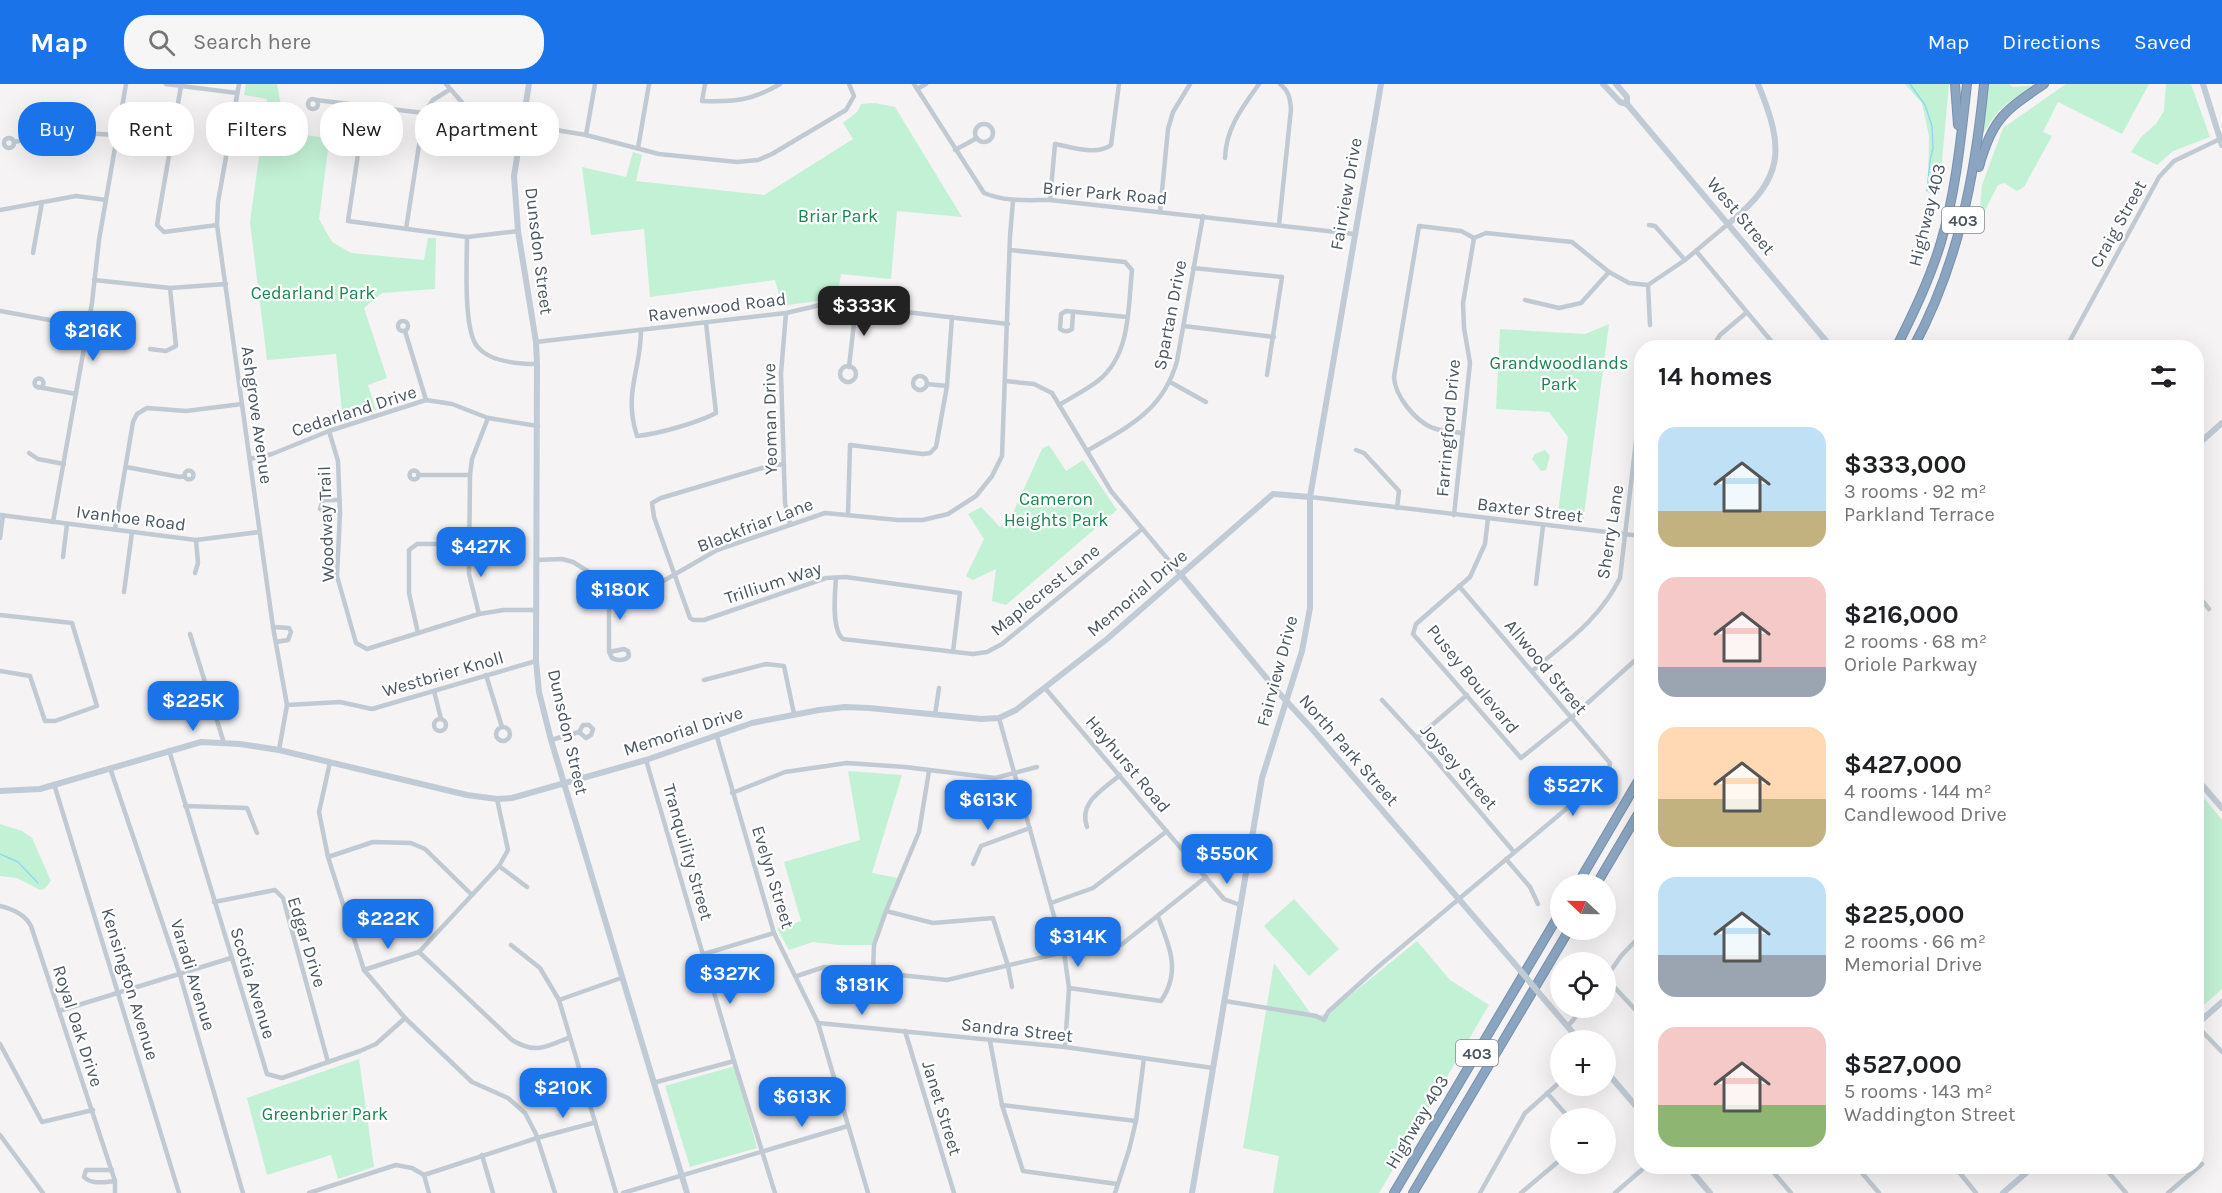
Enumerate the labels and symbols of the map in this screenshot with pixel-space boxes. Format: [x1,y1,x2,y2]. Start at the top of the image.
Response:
street label: Fairview Drive [1325,136,1367,252]
street label: Highway 403 [1904,161,1950,269]
street label: West Street [1702,173,1780,260]
street label: Craig Street [2085,176,2151,272]
street label: Brier Park Road [1042,177,1168,209]
street label: Dunsdon Street [520,186,558,316]
park label: Briar Park [798,205,878,227]
road number: 403 [1942,207,1984,233]
street label: Spartan Drive [1149,258,1191,372]
park label: Cedarland Park [251,282,375,304]
pin: $333K [822,286,906,337]
street label: Ravenwood Road [647,288,787,326]
pin: $216K [51,311,135,362]
street label: Ashgrove Avenue [236,345,278,485]
park label: Grandwoodlands Park [1490,352,1628,395]
street label: Farringford Drive [1431,358,1465,498]
street label: Yeoman Drive [758,363,782,475]
street label: Cedarland Drive [289,380,419,442]
street label: Woodway Trail [313,466,339,582]
street label: Sherry Lane [1592,483,1628,581]
park label: Cameron Heights Park [1004,488,1108,531]
street label: Blackfriar Lane [694,493,816,557]
street label: Baxter Street [1476,493,1584,527]
street label: Ivanhoe Road [75,500,187,536]
pin: $427K [439,527,523,578]
street label: Maplecrest Lane [986,539,1104,641]
street label: Memorial Drive [1082,545,1192,641]
street label: Trillium Way [722,557,825,609]
pin: $180K [578,570,662,621]
street label: Fairview Drive [1252,613,1302,729]
street label: Allwood Street [1500,615,1592,719]
street label: Pusey Boulevard [1422,620,1524,738]
street label: Westbrier Knoll [380,646,506,702]
street label: Dunsdon Street [543,667,593,797]
pin: $225K [151,681,235,732]
street label: North Park Street [1295,690,1404,811]
street label: Memorial Drive [620,701,746,761]
street label: Hayhurst Road [1081,711,1175,817]
street label: Joysey Street [1416,720,1502,814]
pin: $527K [1531,766,1615,817]
pin: $613K [946,780,1030,831]
street label: Tranquility Street [658,781,718,923]
street label: Evelyn Street [747,823,799,931]
pin: $550K [1185,834,1269,885]
north arrow [1550,874,1616,940]
street label: Edgar Drive [283,894,331,990]
pin: $222K [346,899,430,950]
street label: Kensington Avenue [96,905,164,1063]
street label: Varadi Avenue [166,917,220,1033]
pin: $314K [1036,917,1120,968]
street label: Scotia Avenue [226,925,280,1041]
pin: $327K [688,954,772,1005]
street label: Royal Oak Drive [48,962,108,1090]
pin: $181K [820,965,904,1016]
street label: Sandra Street [960,1013,1074,1047]
road number: 403 [1456,1040,1498,1066]
street label: Janet Street [917,1058,967,1158]
pin: $210K [521,1068,605,1119]
street label: Highway 403 [1380,1071,1454,1173]
pin: $613K [760,1077,844,1128]
park label: Greenbrier Park [262,1103,388,1125]

